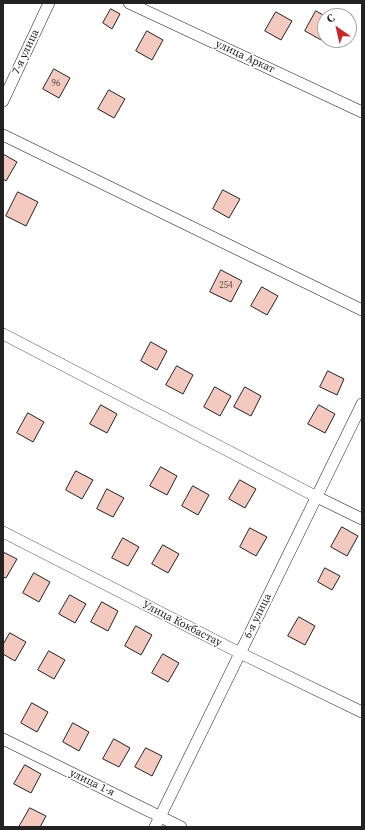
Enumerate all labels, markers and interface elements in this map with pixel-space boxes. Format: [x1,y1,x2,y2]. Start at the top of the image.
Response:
north arrow [317,8,357,48]
text: С [324,10,338,27]
street label: 7-я улица [10,27,42,77]
street label: улица Аркат [213,37,277,77]
house number: 96 [52,79,60,89]
house number: 254 [219,281,233,291]
street label: 6-я улица [241,591,275,641]
street label: Улица Кокбастау [140,598,224,650]
street label: улица 1-я [67,766,117,800]

